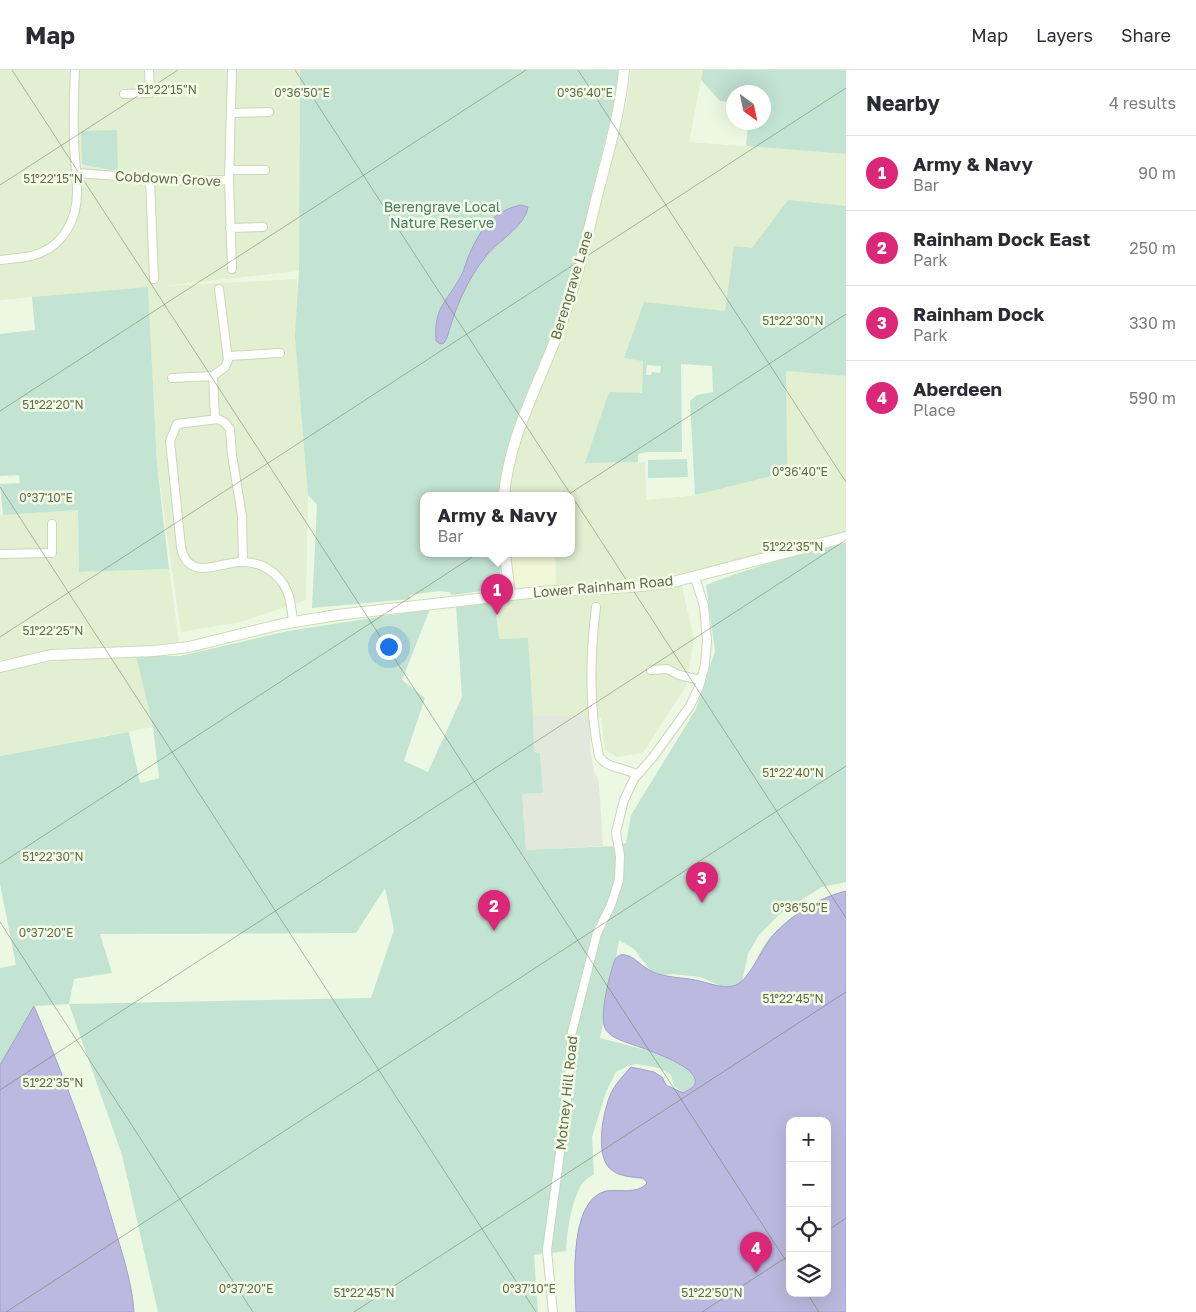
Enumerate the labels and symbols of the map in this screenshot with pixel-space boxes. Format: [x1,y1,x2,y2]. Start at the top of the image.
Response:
text: 51°22'15"N [137,82,197,97]
text: 0°36'50"E [274,85,330,100]
text: 0°36'40"E [557,85,613,100]
north arrow [726,85,771,130]
street label: Cobdown Grove [115,167,221,189]
text: 51°22'15"N [23,171,83,186]
park label: Berengrave Local Nature Reserve [384,198,500,231]
street label: Berengrave Lane [546,228,596,342]
text: 51°22'30"N [762,313,824,328]
text: 51°22'20"N [22,397,84,412]
text: 0°36'40"E [772,464,828,479]
text: 0°37'10"E [19,490,73,505]
text: 51°22'35"N [763,539,823,554]
street label: Lower Rainham Road [532,571,674,601]
pin: 1 [481,574,513,615]
text: 51°22'25"N [23,623,83,638]
your location [376,634,402,660]
text: 51°22'40"N [762,765,824,780]
text: 51°22'30"N [22,849,84,864]
pin: 3 [686,862,718,903]
pin: 2 [478,890,510,931]
text: 0°36'50"E [772,900,828,915]
text: 0°37'20"E [19,925,73,940]
text: 51°22'45"N [762,991,824,1006]
street label: Motney Hill Road [552,1035,580,1151]
text: 51°22'35"N [23,1075,83,1090]
pin: 4 [740,1232,772,1273]
text: 0°37'20"E [219,1281,273,1296]
text: 0°37'10"E [502,1281,556,1296]
text: 51°22'45"N [333,1285,395,1300]
text: 51°22'50"N [681,1285,743,1300]

